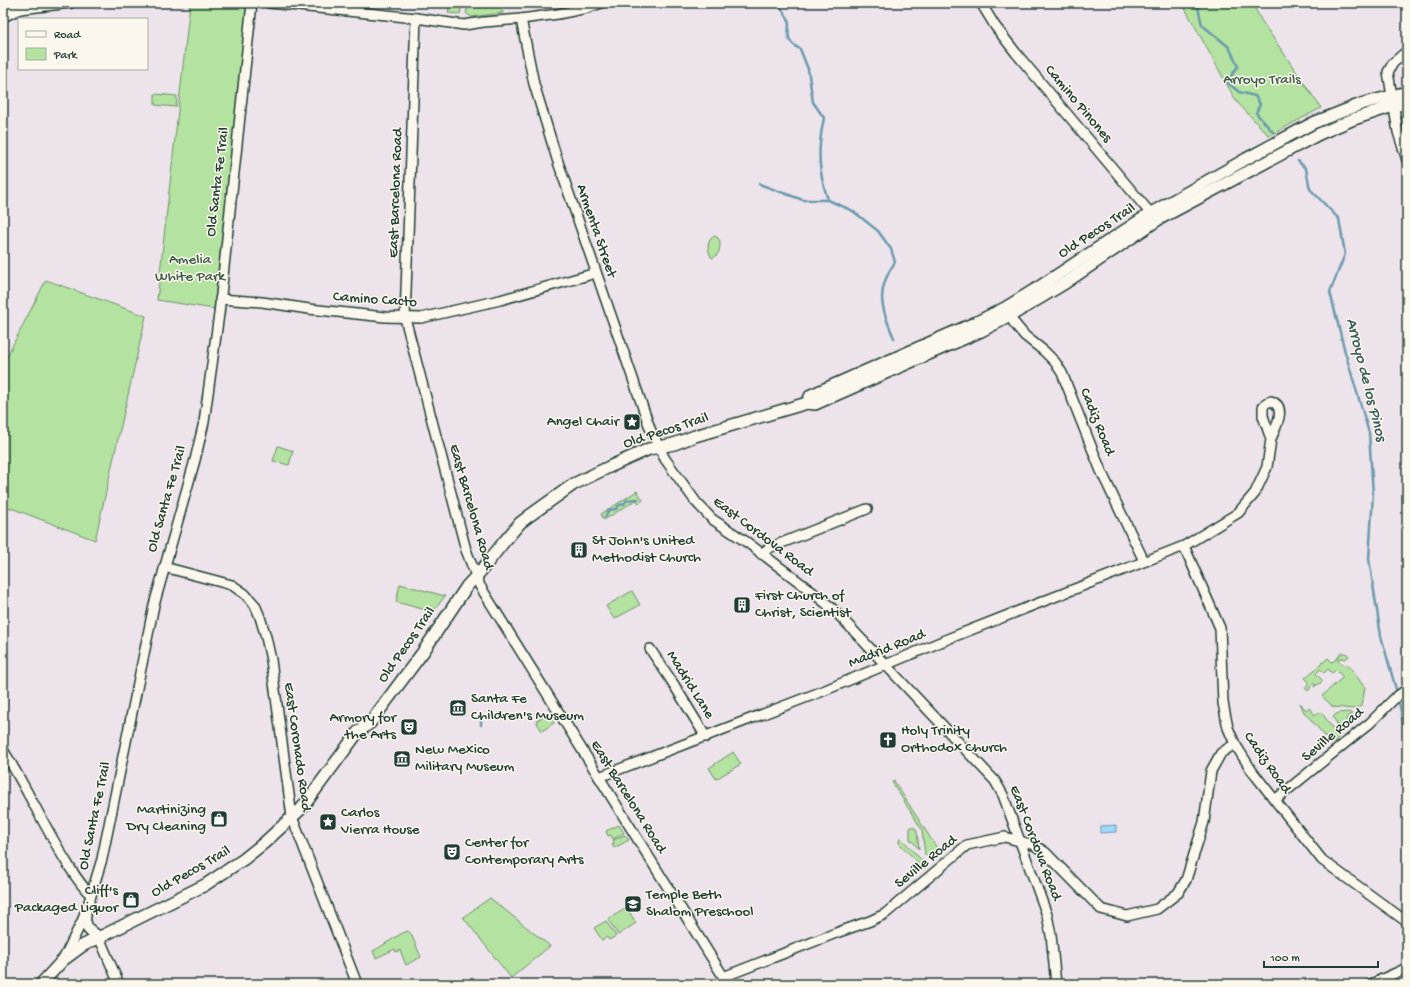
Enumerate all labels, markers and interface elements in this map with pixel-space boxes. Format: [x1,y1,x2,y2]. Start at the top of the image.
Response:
legend [18,18,148,70]
text: Road [54,29,81,43]
text: Park [53,49,79,63]
street label: Camino Pinones [1040,62,1116,147]
park label: Arroyo Trails [1223,71,1301,89]
street label: Old Santa Fe Trail [202,126,234,238]
street label: East Barcelona Road [385,127,407,258]
street label: Armenta Street [572,182,621,282]
street label: Old Pecos Trail [1055,199,1139,263]
park label: Amelia White Park [155,251,226,286]
street label: Camino Cacto [332,288,418,312]
water label: Arroyo de los Pinos [1341,317,1390,446]
street label: Cadiz Road [1075,386,1119,460]
street label: Old Pecos Trail [621,409,711,453]
place icon: Angel Chair [622,412,642,432]
place label: Angel Chair [547,413,621,431]
street label: East Barcelona Road [444,442,498,573]
street label: Old Santa Fe Trail [143,444,191,554]
street label: East Cordova Road [709,493,818,582]
place label: St John's United Methodist Church [592,532,701,567]
building icon: St John's United Methodist Church [569,540,589,560]
place label: First Church of Christ, Scientist [754,587,853,622]
building icon: First Church of Christ, Scientist [732,595,752,615]
street label: Old Pecos Trail [374,604,440,686]
street label: Madrid Road [846,625,929,673]
street label: Madrid Lane [662,648,718,723]
street label: East Coronado Road [279,681,315,814]
place label: Santa Fe Children's Museum [471,690,584,725]
museum icon: Santa Fe Children's Museum [448,698,468,718]
street label: Seville Road [1298,703,1369,766]
place label: Armory for the Arts [329,709,398,744]
theatre icon: Armory for the Arts [399,717,419,737]
place label: Holy Trinity Orthodox Church [901,722,1007,757]
street label: Cadiz Road [1239,729,1296,798]
church icon: Holy Trinity Orthodox Church [878,730,898,750]
street label: East Barcelona Road [586,737,671,858]
place label: New Mexico Military Museum [415,741,515,776]
museum icon: New Mexico Military Museum [392,749,412,769]
street label: Old Santa Fe Trail [75,760,115,872]
street label: East Cordova Road [1005,783,1066,904]
place label: Martinizing Dry Cleaning [125,801,206,836]
place label: Carlos Vierra House [340,804,420,839]
shop icon: Martinizing Dry Cleaning [209,809,229,829]
place icon: Carlos Vierra House [318,812,338,832]
street label: Seville Road [891,831,962,893]
place label: Center for Contemporary Arts [465,834,584,869]
street label: Old Pecos Trail [148,842,234,902]
theatre icon: Center for Contemporary Arts [442,842,462,862]
place label: Cliff's Packaged Liquor [14,882,120,917]
place label: Temple Beth Shalom Preschool [645,886,754,921]
shop icon: Cliff's Packaged Liquor [121,890,141,910]
school or university icon: Temple Beth Shalom Preschool [623,894,643,914]
scale bar [1264,943,1378,969]
text: 100 m [1269,952,1300,966]

